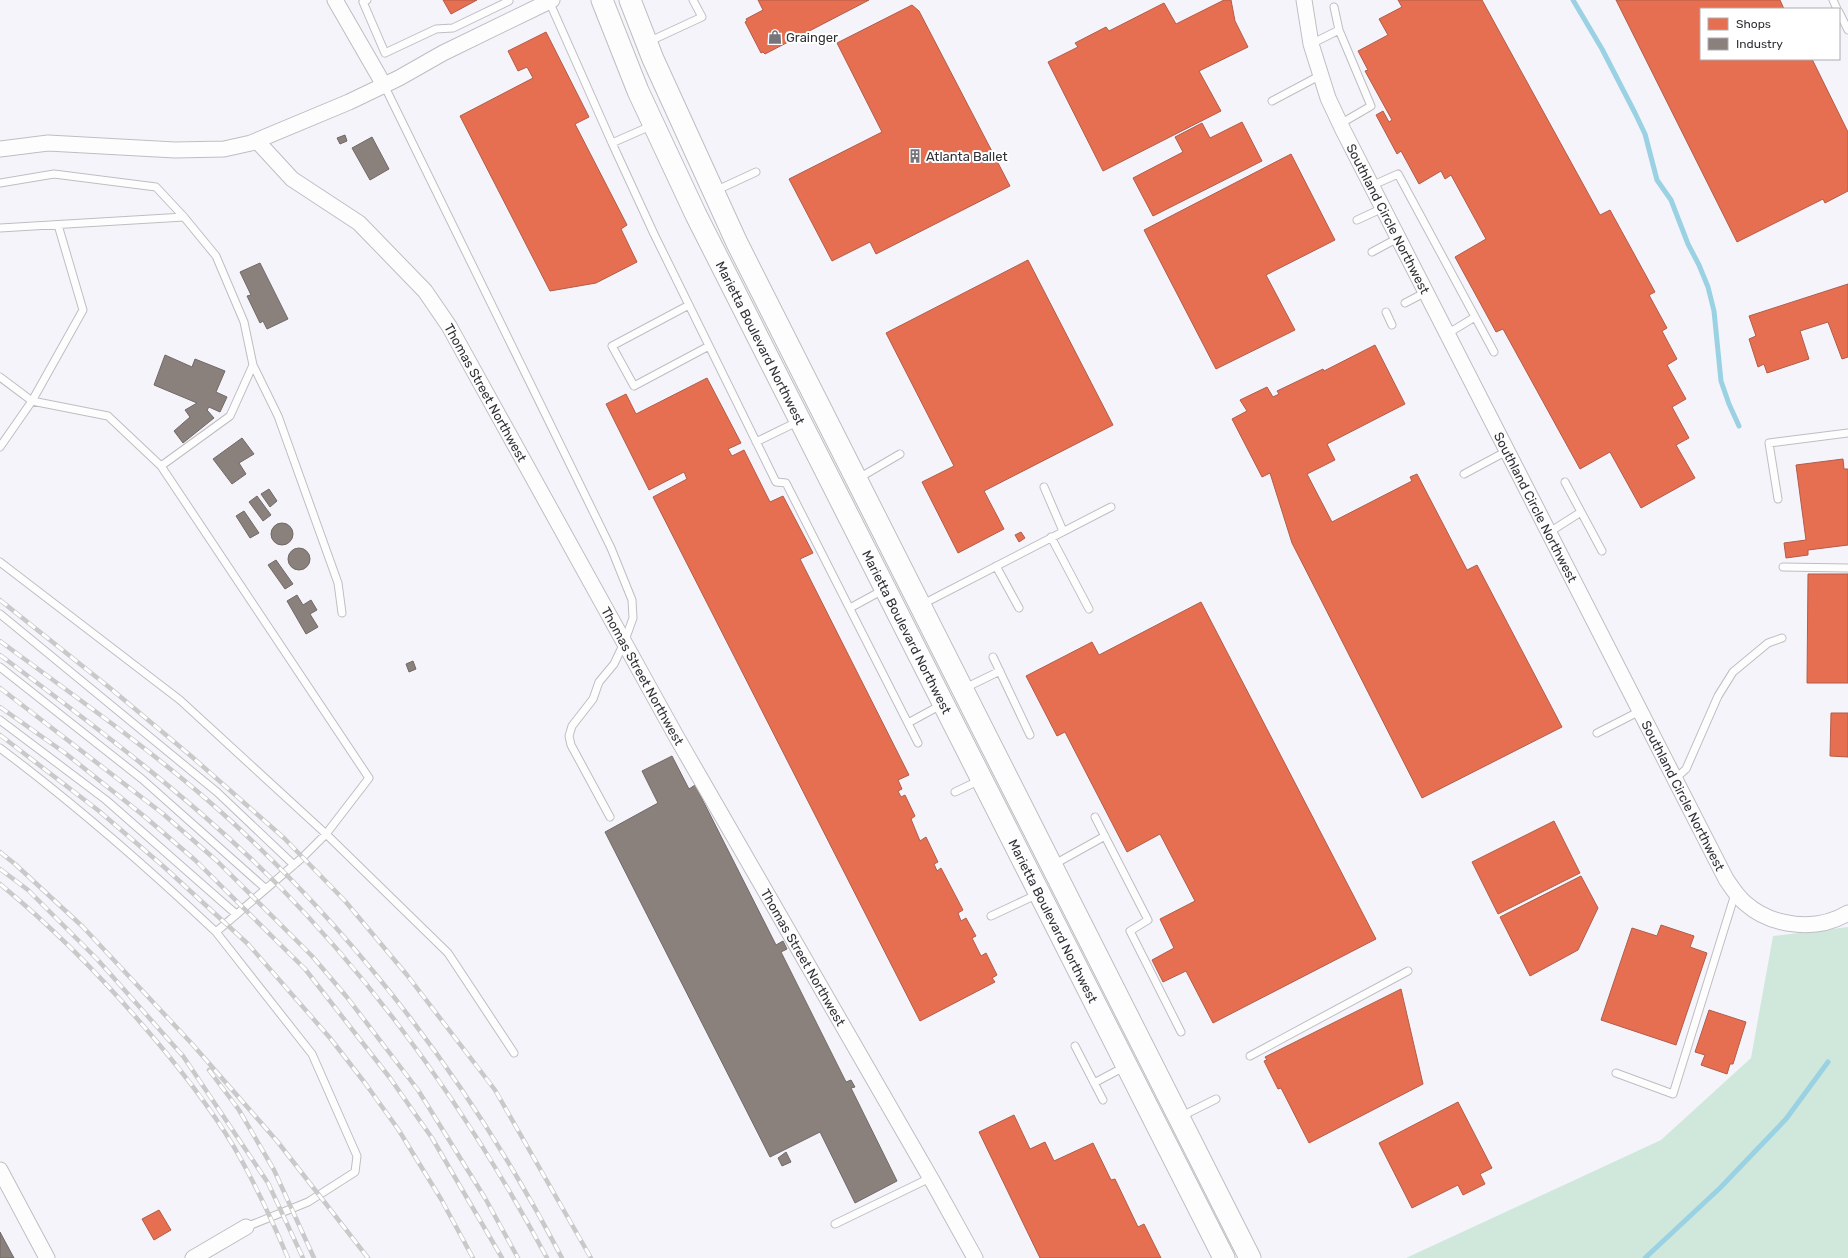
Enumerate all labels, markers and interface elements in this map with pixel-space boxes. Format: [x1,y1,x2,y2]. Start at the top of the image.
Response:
legend [1700,8,1840,60]
text: Shops [1736,17,1771,31]
shop icon: Grainger [767,29,783,45]
place label: Grainger [786,30,838,46]
text: Industry [1736,37,1783,51]
street label: Southland Circle Northwest [1344,141,1433,296]
building icon: Atlanta Ballet [907,148,923,164]
place label: Atlanta Ballet [926,149,1008,164]
street label: Marietta Boulevard Northwest [713,259,808,427]
street label: Thomas Street Northwest [442,321,530,464]
street label: Southland Circle Northwest [1491,429,1580,585]
street label: Marietta Boulevard Northwest [859,548,955,716]
street label: Thomas Street Northwest [598,604,687,748]
street label: Southland Circle Northwest [1639,718,1728,873]
street label: Marietta Boulevard Northwest [1006,837,1101,1005]
street label: Thomas Street Northwest [758,886,849,1028]

